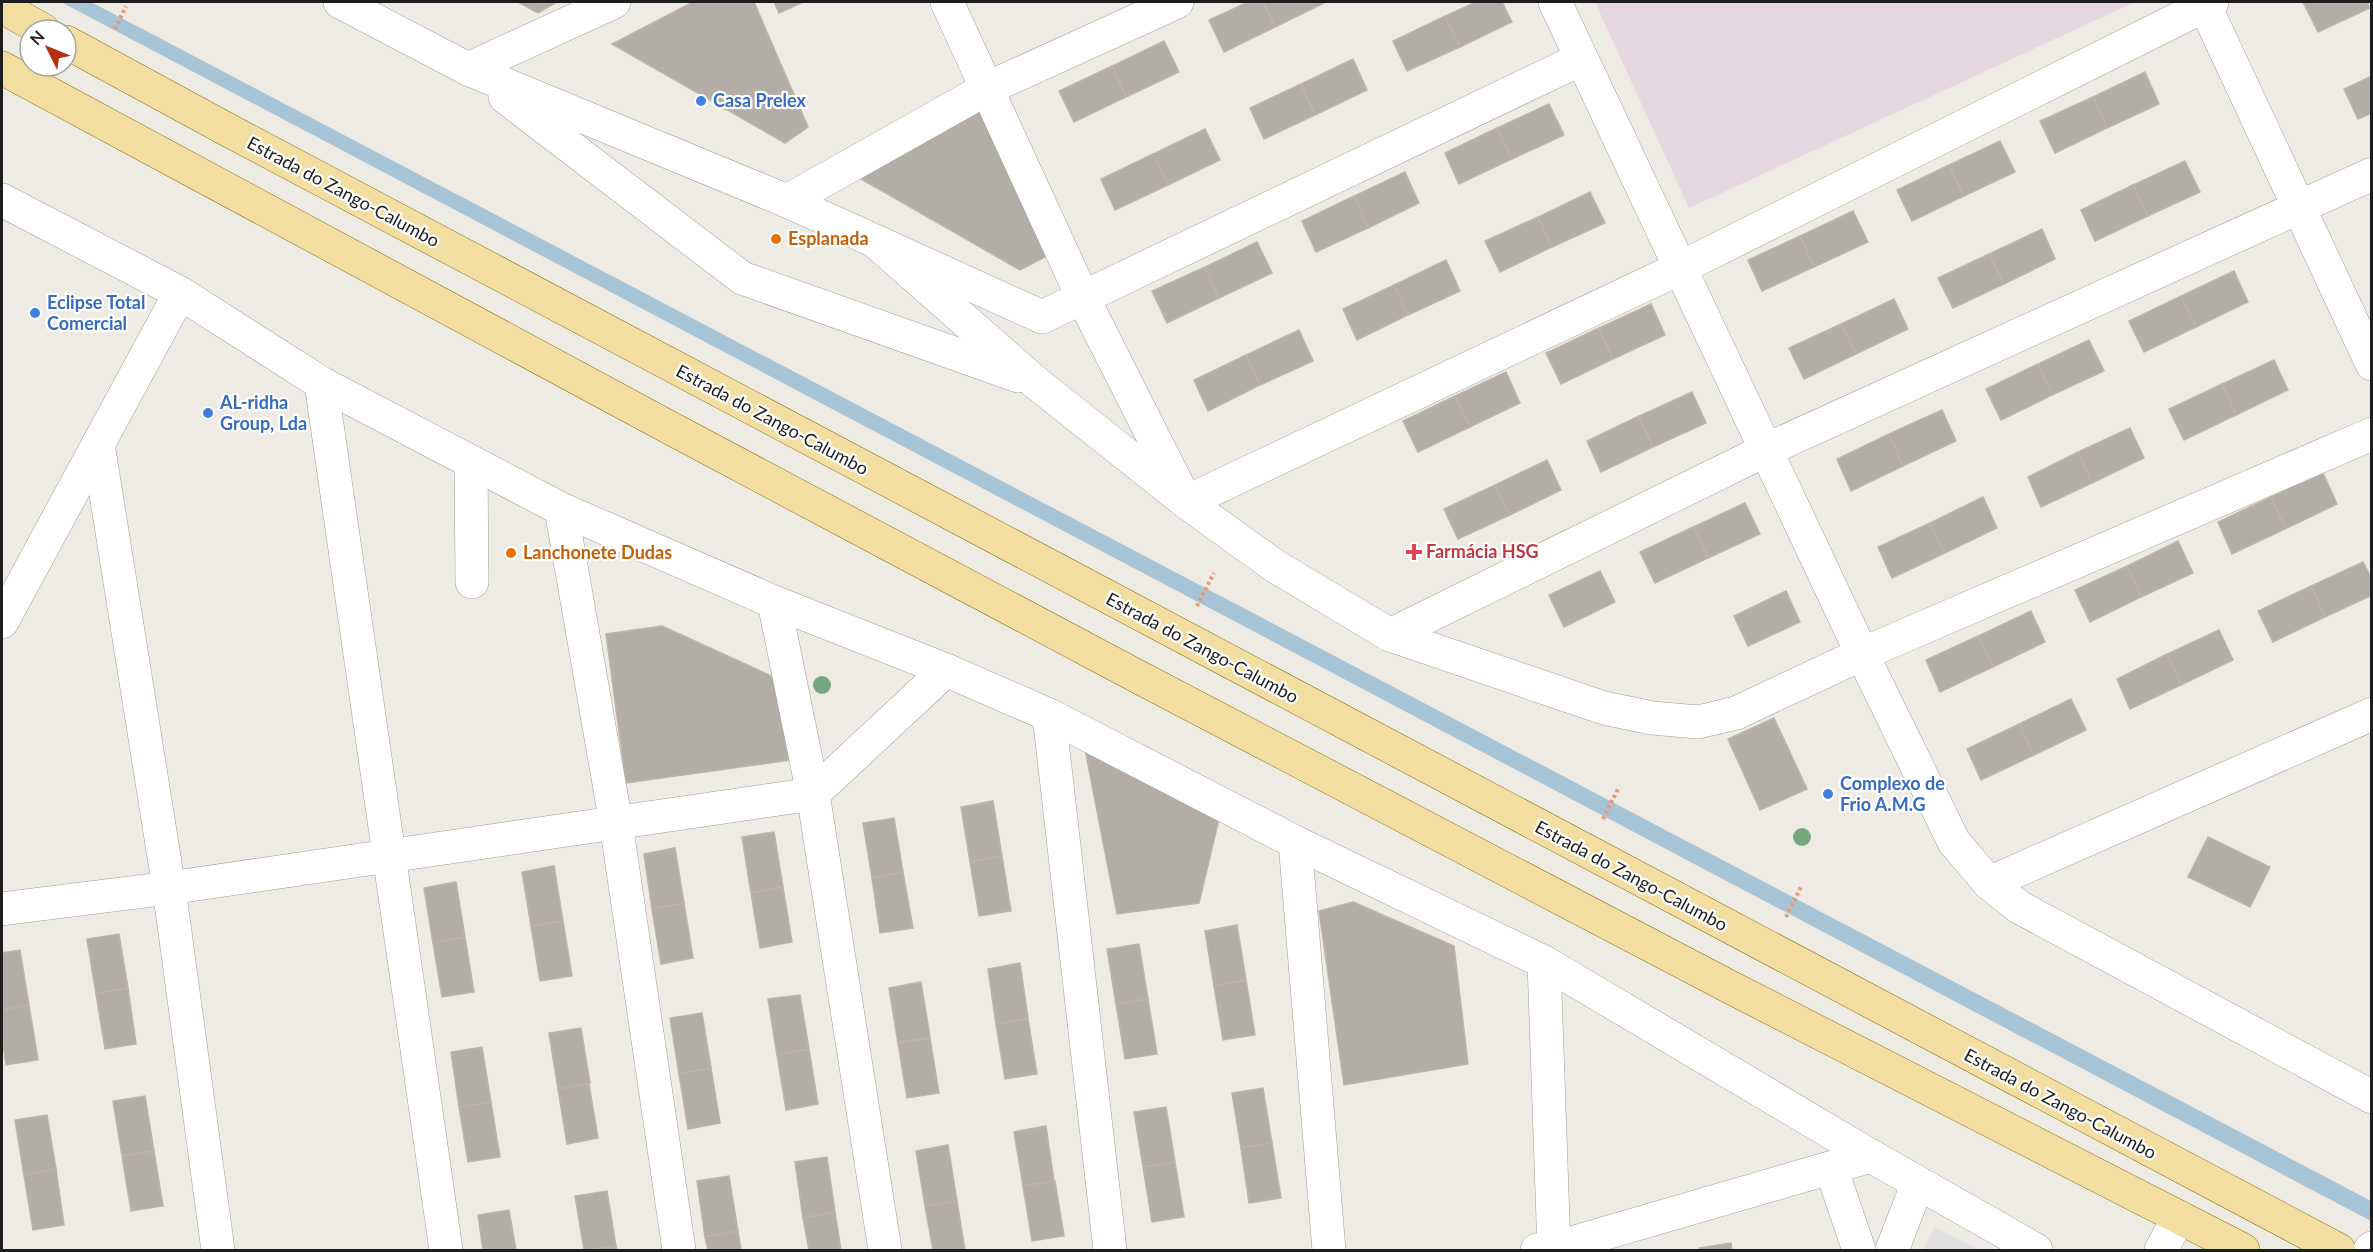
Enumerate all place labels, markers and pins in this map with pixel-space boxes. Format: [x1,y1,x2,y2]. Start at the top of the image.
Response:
place label: Casa Prelex [713,89,806,111]
marker: Casa Prelex [694,94,708,108]
place label: Esplanada [788,227,869,249]
marker: Esplanada [769,232,783,246]
place label: Eclipse Total Comercial [47,291,145,334]
marker: Eclipse Total Comercial [28,306,42,320]
place label: AL-ridha Group, Lda [219,391,307,434]
marker: AL-ridha Group, Lda [201,406,215,420]
place label: Farmácia HSG [1426,540,1539,562]
place label: Lanchonete Dudas [523,541,672,563]
marker: Farmácia HSG [1407,545,1421,559]
marker: Lanchonete Dudas [504,546,518,560]
place label: Complexo de Frio A.M.G [1840,772,1945,815]
marker: Complexo de Frio A.M.G [1821,787,1835,801]

